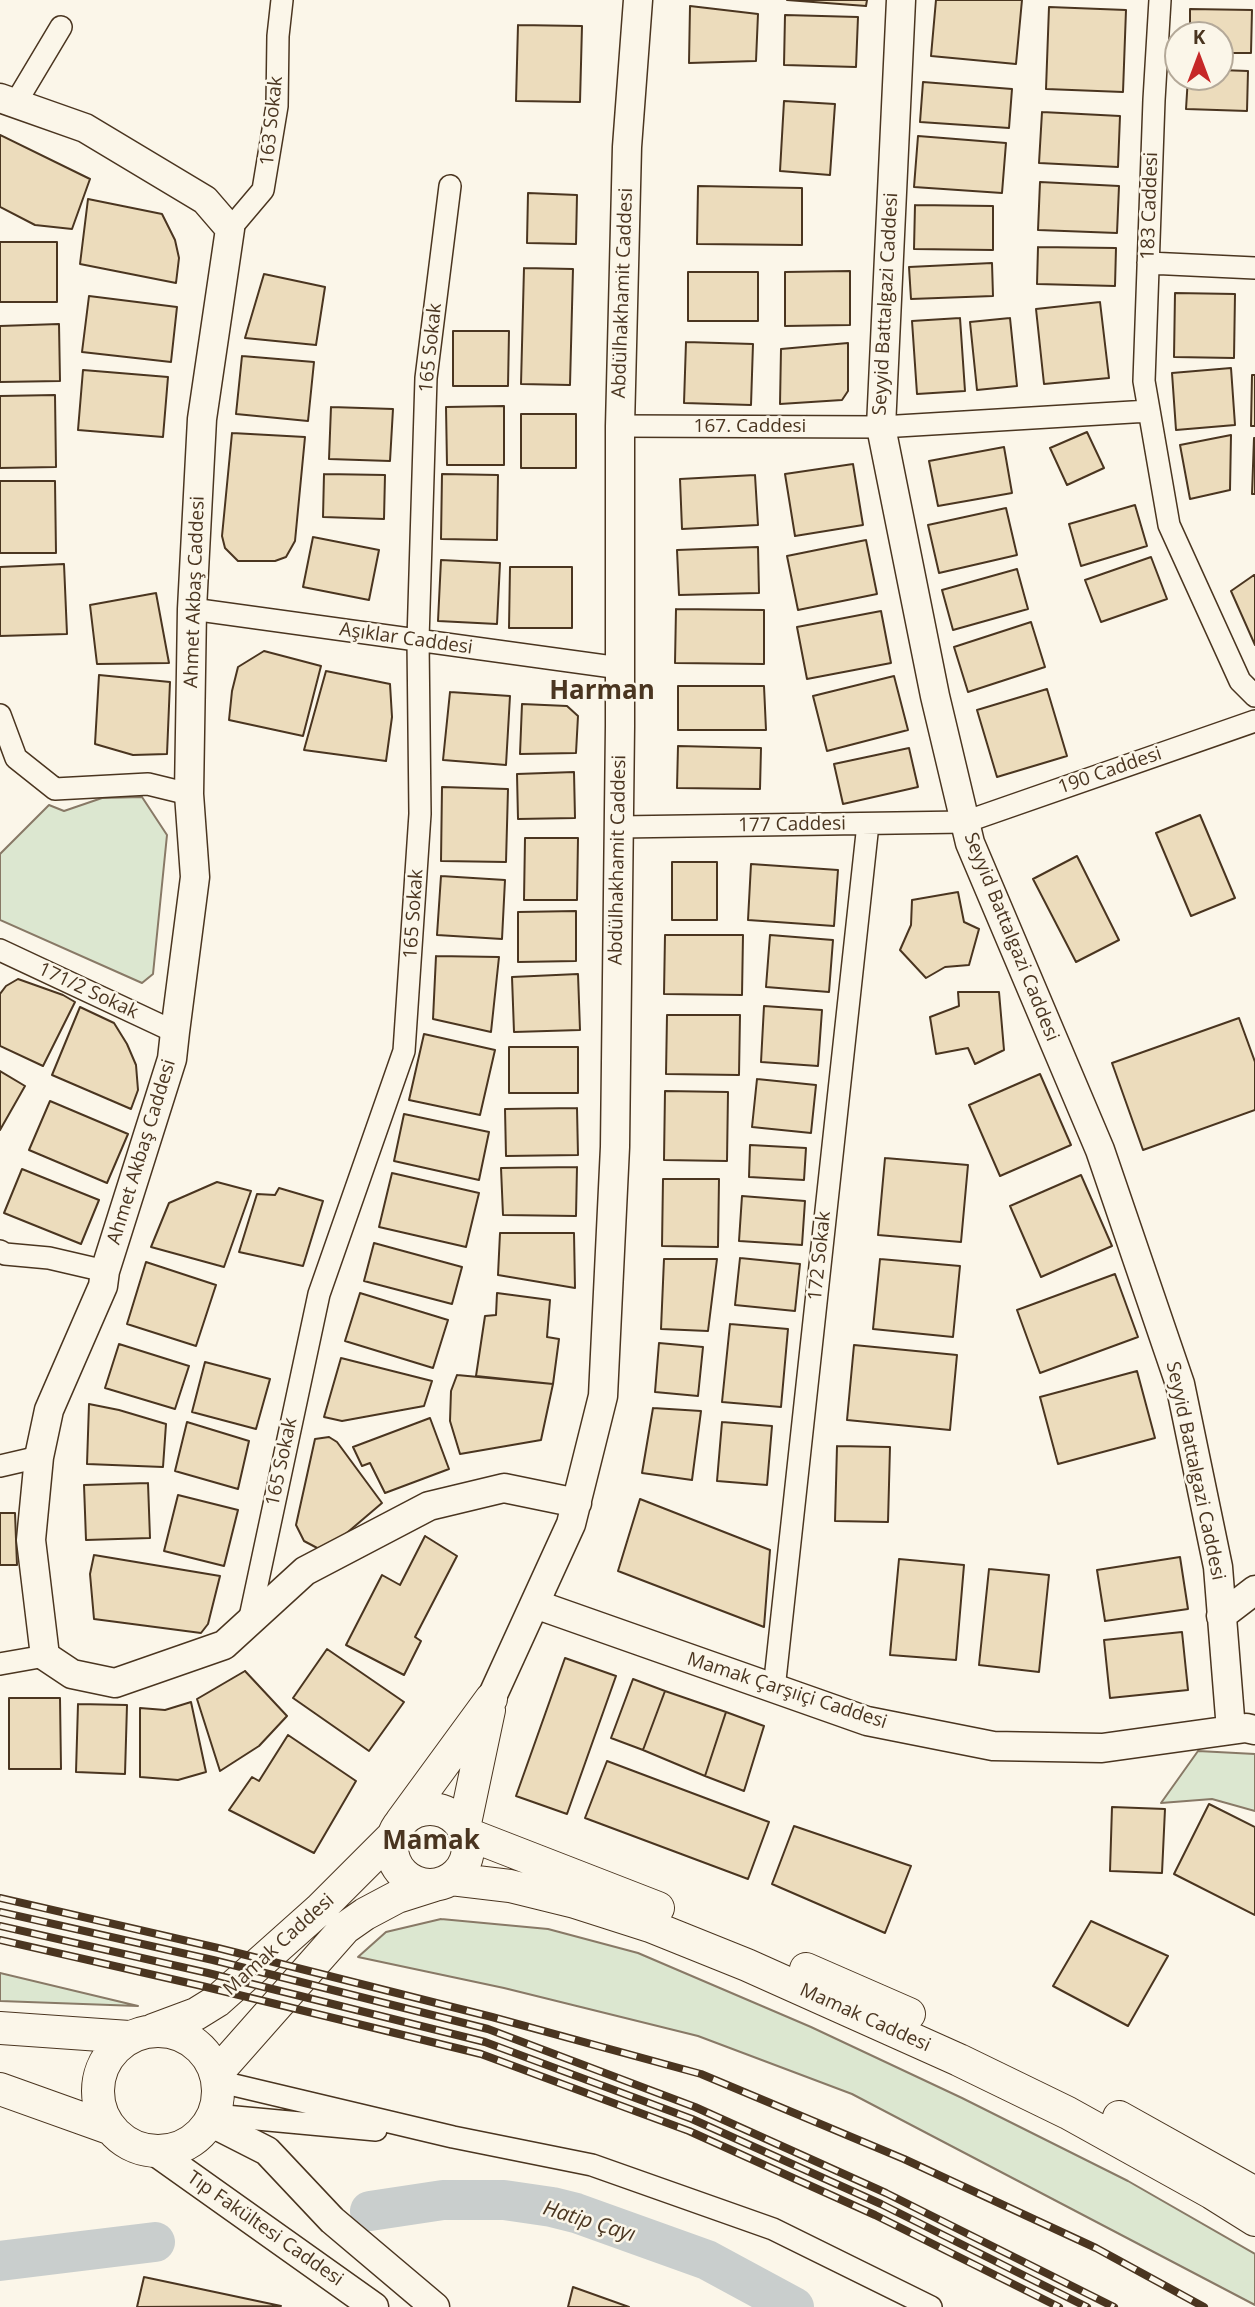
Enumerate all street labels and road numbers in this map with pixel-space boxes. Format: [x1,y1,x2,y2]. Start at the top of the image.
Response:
street label: 163 Sokak [256,75,288,167]
street label: 183 Caddesi [1137,152,1163,260]
street label: Abdülhakhamit Caddesi [608,187,638,399]
street label: Seyyid Battalgazi Caddesi [869,192,903,416]
street label: 165 Sokak [415,302,447,394]
street label: 167. Caddesi [694,416,806,438]
street label: Ahmet Akbaş Caddesi [180,496,210,688]
street label: Aşıklar Caddesi [338,618,474,660]
street label: 190 Caddesi [1055,743,1165,799]
street label: Abdülhakhamit Caddesi [605,755,631,965]
street label: 177 Caddesi [738,813,846,837]
street label: Seyyid Battalgazi Caddesi [959,829,1063,1045]
street label: 165 Sokak [399,868,429,960]
street label: 171/2 Sokak [34,958,142,1024]
street label: Ahmet Akbaş Caddesi [103,1057,181,1247]
street label: 172 Sokak [804,1210,836,1302]
street label: Seyyid Battalgazi Caddesi [1161,1360,1229,1582]
street label: 165 Sokak [262,1416,302,1508]
street label: Mamak Çarşıiçi Caddesi [684,1648,890,1734]
street label: Mamak Caddesi [219,1889,339,2001]
street label: Mamak Caddesi [796,1979,934,2057]
street label: Tıp Fakültesi Caddesi [183,2167,347,2291]

